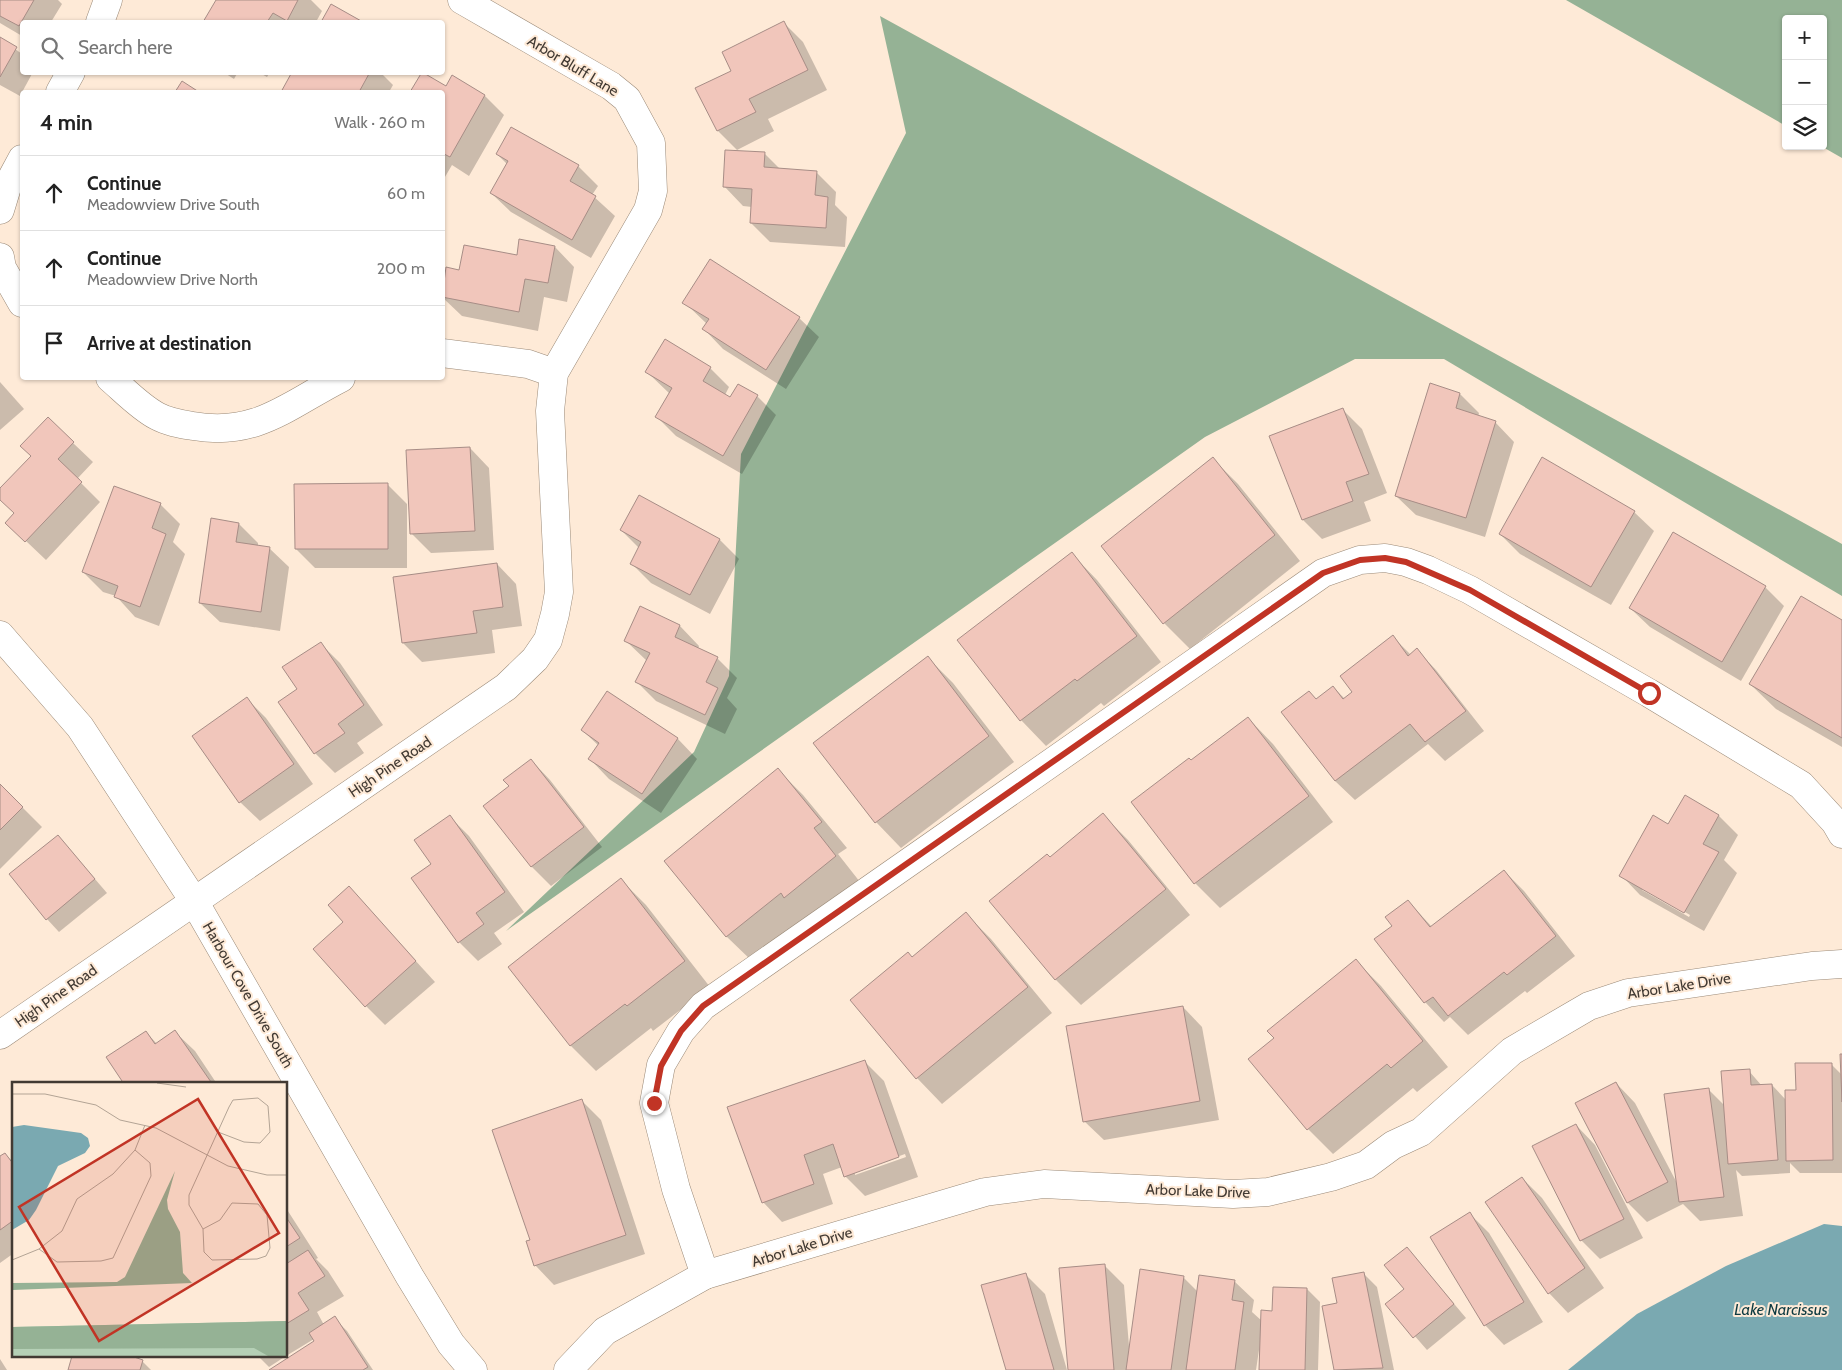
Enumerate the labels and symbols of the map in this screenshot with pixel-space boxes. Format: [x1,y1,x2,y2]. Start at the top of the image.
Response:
street label: Arbor Bluff Lane [524,32,622,100]
route start [1638,682,1661,705]
street label: High Pine Road [345,733,435,801]
street label: Harbour Cove Drive South [199,919,297,1071]
street label: High Pine Road [11,961,101,1031]
street label: Arbor Lake Drive [1626,969,1732,1003]
inset map [12,1082,288,1358]
route end [643,1092,666,1115]
street label: Arbor Lake Drive [1145,1180,1251,1202]
street label: Arbor Lake Drive [749,1223,855,1271]
water label: Lake Narcissus [1734,1300,1828,1319]

